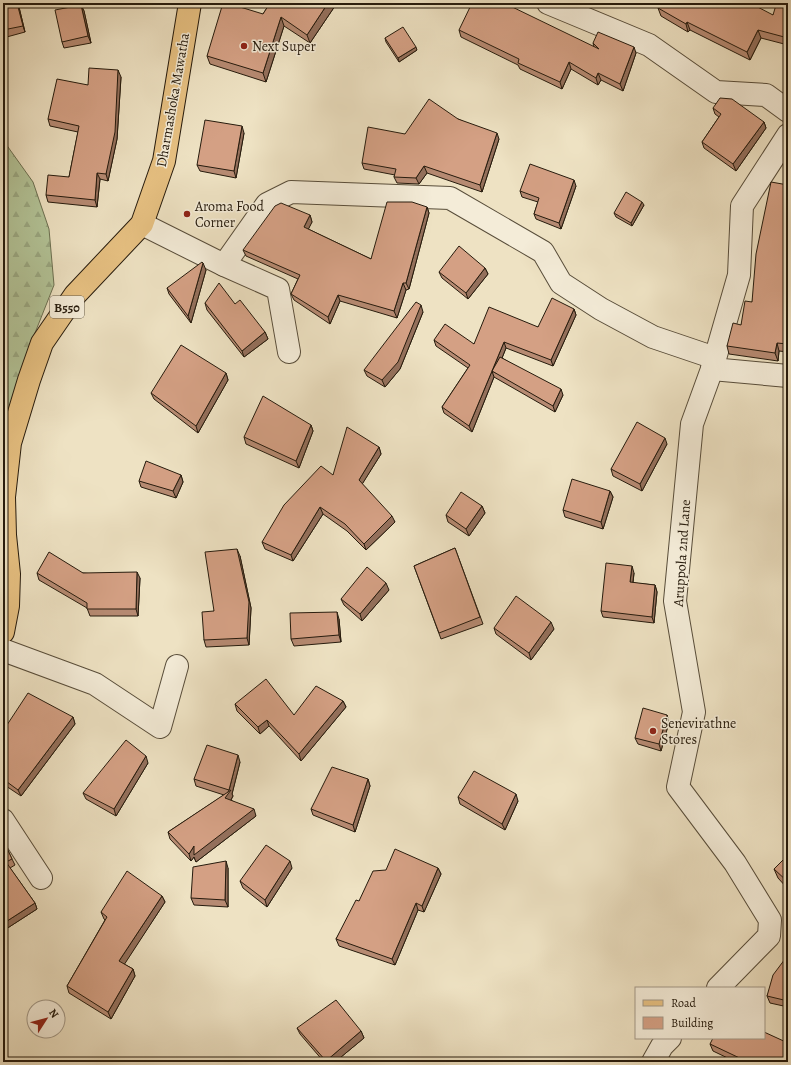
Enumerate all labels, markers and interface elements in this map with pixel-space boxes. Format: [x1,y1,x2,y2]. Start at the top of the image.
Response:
street label: Dharmashoka Mawatha [152,31,194,169]
place label: Next Super [252,37,316,56]
marker: Next Super [239,41,249,51]
place label: Aroma Food Corner [194,197,265,232]
marker: Aroma Food Corner [182,209,192,219]
road number: B550 [50,296,84,318]
street label: Aruppola 2nd Lane [669,499,695,608]
place label: Senevirathne Stores [661,714,736,749]
marker: Senevirathne Stores [648,726,658,736]
legend [635,987,765,1039]
text: Road [671,995,697,1011]
north arrow [26,999,66,1039]
text: N [45,1006,62,1021]
text: Building [671,1015,713,1031]

